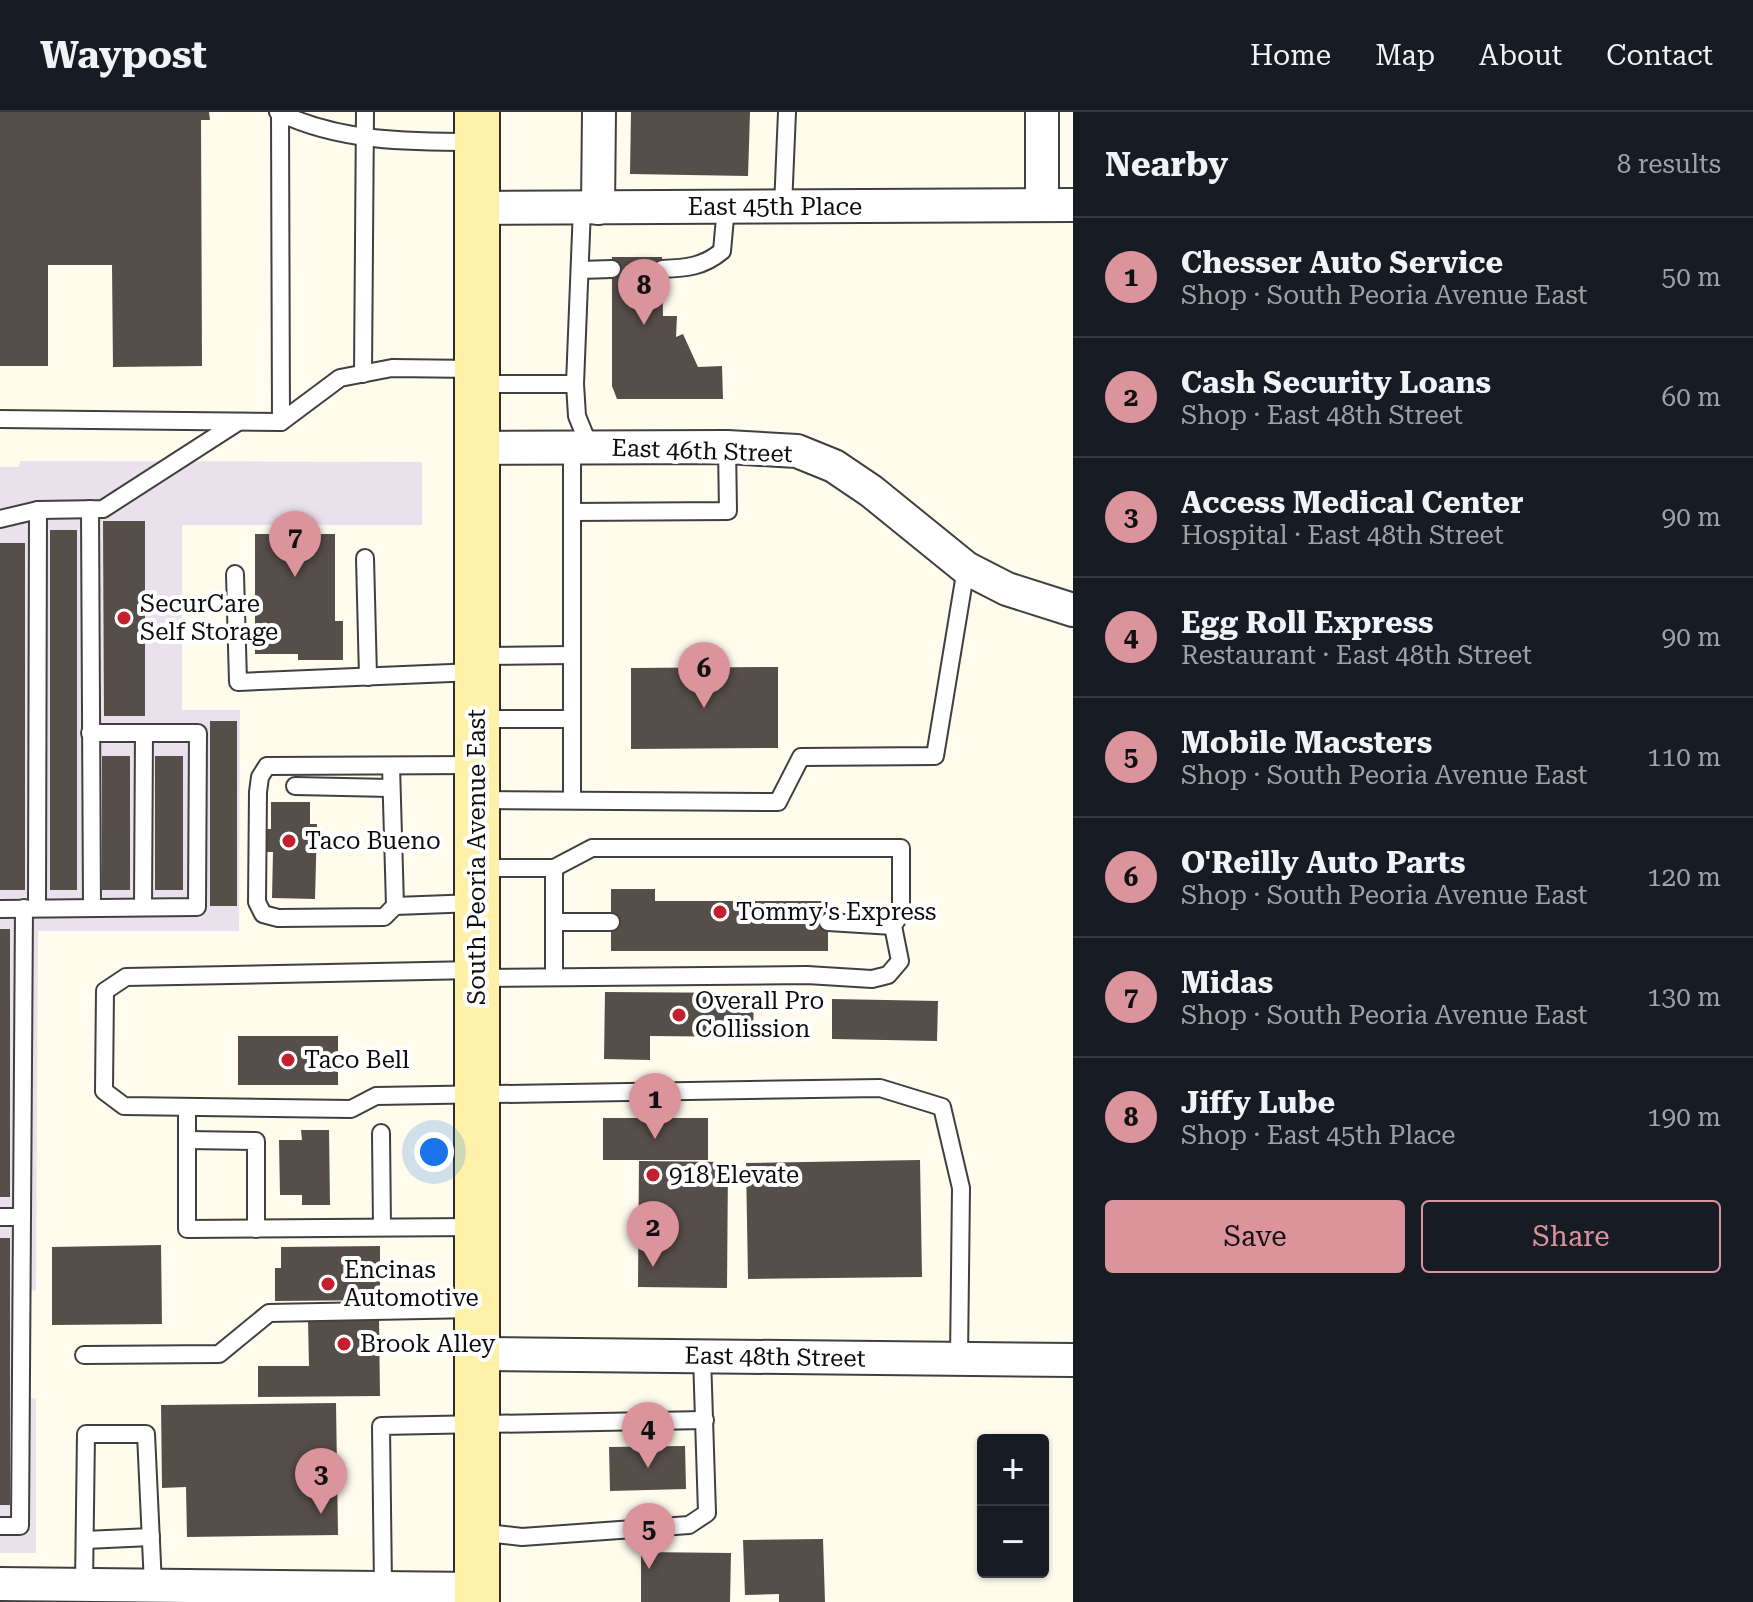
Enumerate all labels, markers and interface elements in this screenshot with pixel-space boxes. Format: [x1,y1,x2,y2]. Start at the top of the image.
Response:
text: Waypost [40,33,207,77]
text: Home [1250,39,1331,72]
text: Map [1375,39,1435,72]
text: About [1479,39,1562,72]
text: Contact [1606,39,1713,72]
text: Nearby [1105,144,1228,184]
text: 8 results [1617,149,1721,179]
street label: East 45th Place [688,193,862,221]
text: Chesser Auto Service [1181,245,1503,280]
pin: 8 [618,259,670,325]
text: 1 [1124,262,1138,292]
text: 50 m [1662,262,1721,292]
text: Shop · South Peoria Avenue East [1181,280,1587,310]
text: Cash Security Loans [1181,365,1491,400]
text: 2 [1124,382,1138,412]
text: 60 m [1662,382,1721,412]
text: Shop · East 48th Street [1181,400,1463,430]
street label: East 46th Street [611,434,793,468]
text: Access Medical Center [1181,485,1524,520]
text: 3 [1124,502,1138,532]
text: 90 m [1662,502,1721,532]
pin: 7 [269,511,321,577]
text: Hospital · East 48th Street [1181,520,1504,550]
place label: SecurCare Self Storage [140,590,278,646]
text: Egg Roll Express [1181,605,1434,640]
marker: SecurCare Self Storage [115,609,133,627]
text: 4 [1124,622,1138,652]
text: 90 m [1662,622,1721,652]
text: Restaurant · East 48th Street [1181,640,1532,670]
pin: 6 [678,642,730,708]
street label: South Peoria Avenue East [463,709,491,1005]
text: Mobile Macsters [1181,725,1432,760]
text: 5 [1124,742,1138,772]
text: 110 m [1647,742,1721,772]
text: Shop · South Peoria Avenue East [1181,760,1587,790]
place label: Taco Bueno [305,827,441,855]
marker: Taco Bueno [280,832,298,850]
text: O'Reilly Auto Parts [1181,845,1466,880]
text: 6 [1124,862,1138,892]
text: 120 m [1647,862,1721,892]
text: Shop · South Peoria Avenue East [1181,880,1587,910]
place label: Tommy's Express [736,898,936,926]
marker: Tommy's Express [711,903,729,921]
text: Midas [1181,965,1273,1000]
text: 7 [1124,982,1138,1012]
text: 130 m [1647,982,1721,1012]
place label: Overall Pro Collission [695,987,824,1043]
text: Shop · South Peoria Avenue East [1181,1000,1587,1030]
marker: Overall Pro Collission [670,1006,688,1024]
place label: Taco Bell [304,1046,409,1074]
marker: Taco Bell [279,1051,297,1069]
pin: 1 [629,1073,681,1139]
text: Jiffy Lube [1181,1085,1335,1120]
text: 8 [1124,1102,1138,1132]
text: 190 m [1647,1102,1721,1132]
text: Shop · East 45th Place [1181,1120,1456,1150]
your location [414,1132,454,1172]
place label: 918 Elevate [669,1161,799,1189]
marker: 918 Elevate [644,1166,662,1184]
button: Save [1105,1200,1405,1273]
button: Share [1421,1200,1721,1273]
pin: 2 [627,1201,679,1267]
place label: Encinas Automotive [344,1256,479,1312]
marker: Encinas Automotive [319,1275,337,1293]
place label: Brook Alley [360,1330,496,1358]
marker: Brook Alley [335,1335,353,1353]
street label: East 48th Street [684,1341,866,1373]
pin: 4 [622,1402,674,1468]
map controls [977,1434,1049,1578]
button: + [977,1434,1049,1506]
pin: 3 [295,1448,347,1514]
pin: 5 [623,1503,675,1569]
button: − [977,1506,1049,1578]

